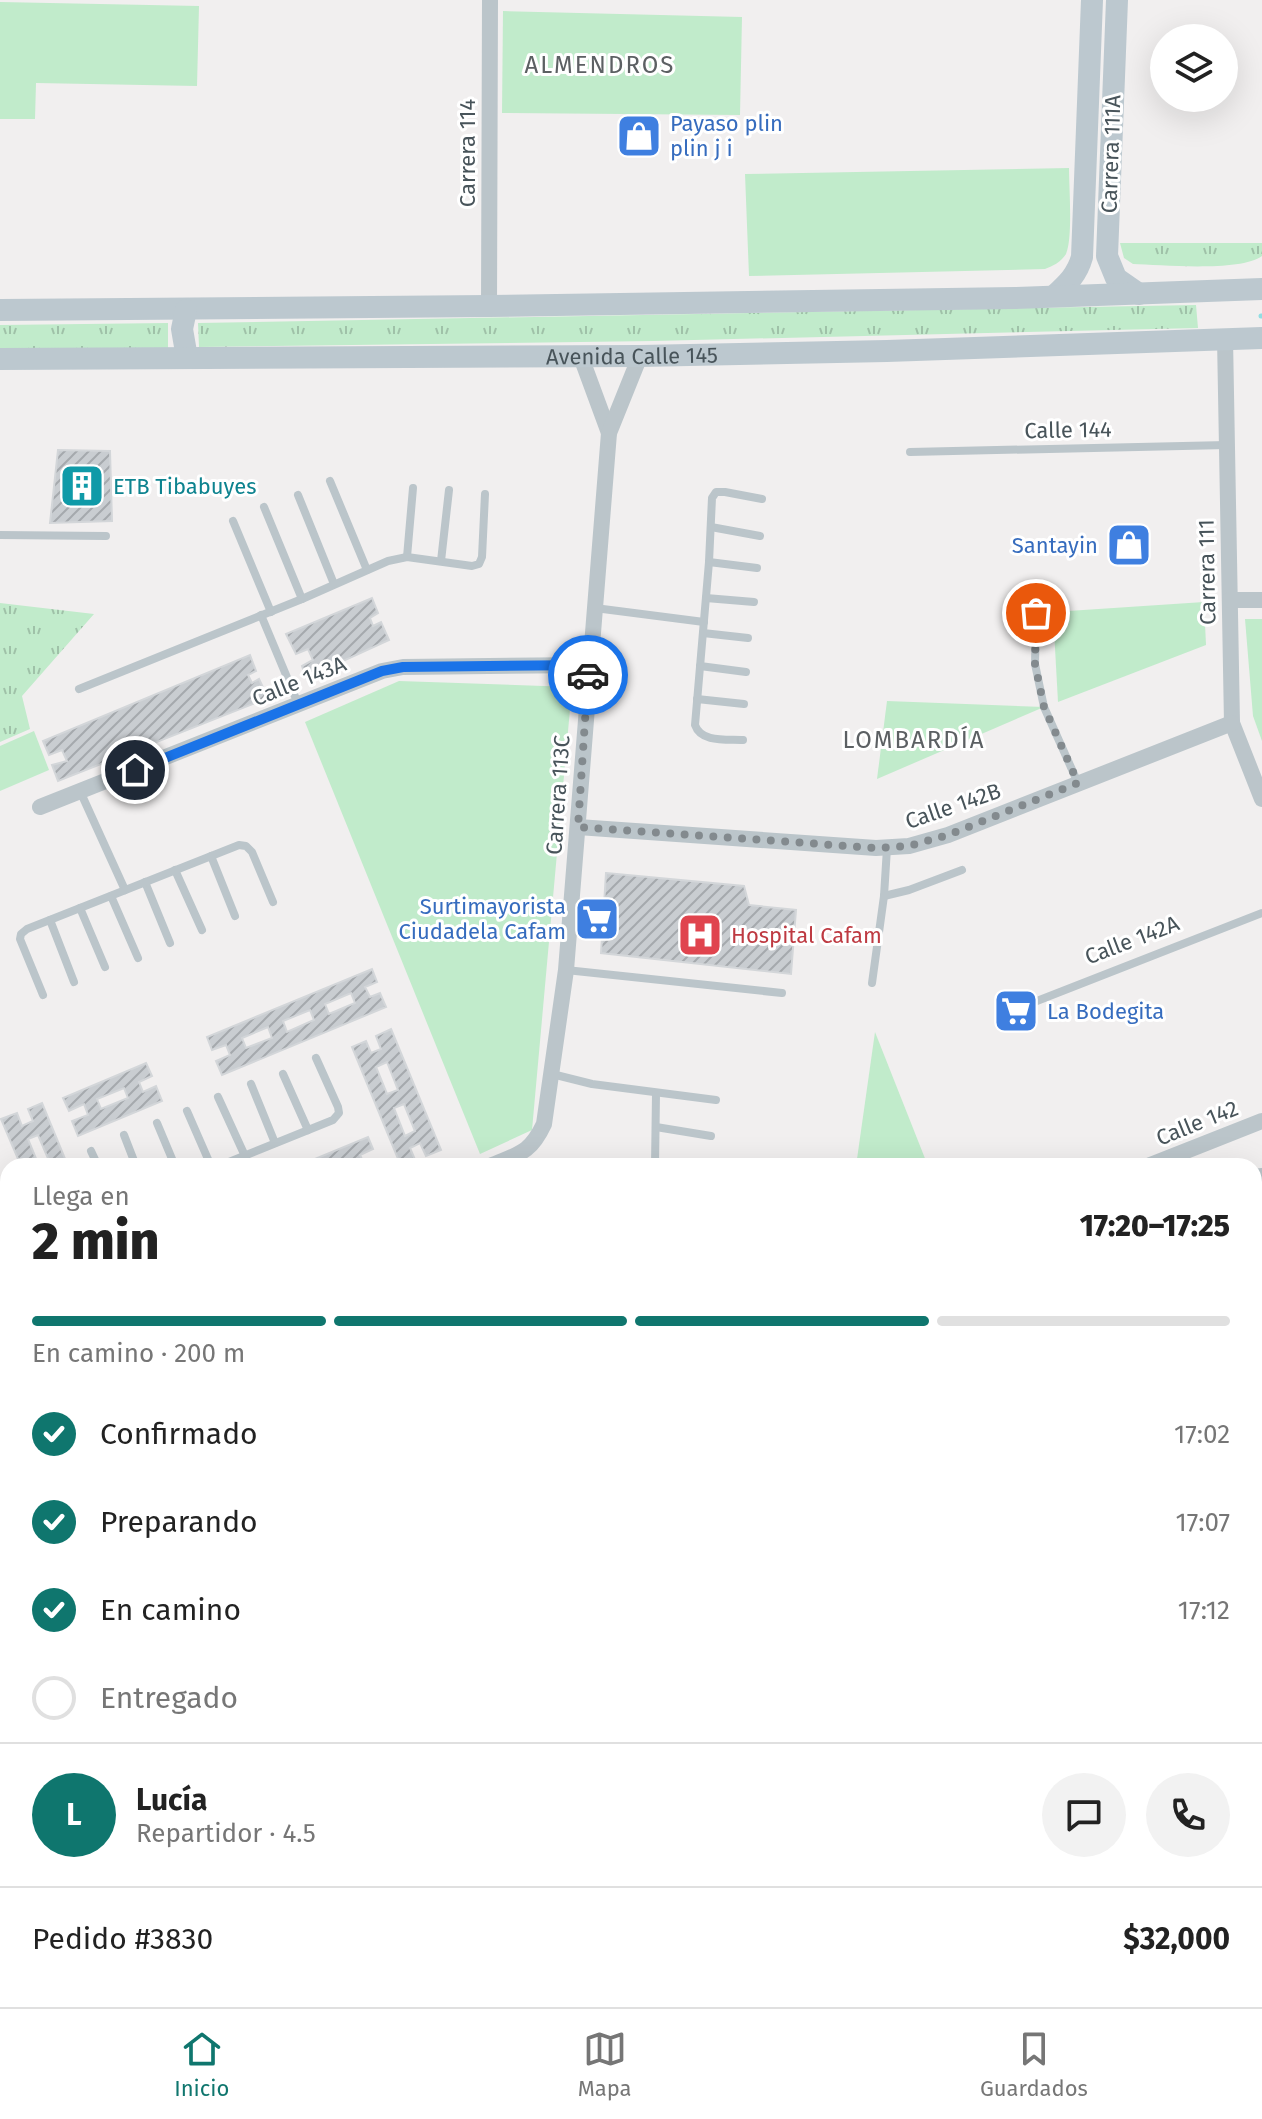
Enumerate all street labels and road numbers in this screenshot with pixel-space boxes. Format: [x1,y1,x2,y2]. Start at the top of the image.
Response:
street label: Carrera 111A [1095,94,1127,214]
street label: Carrera 114 [454,99,481,207]
street label: Avenida Calle 145 [546,341,718,370]
street label: Calle 144 [1024,416,1112,444]
street label: Carrera 111 [1193,519,1221,625]
street label: Calle 143A [248,650,350,712]
street label: Carrera 113C [540,734,576,856]
street label: Calle 142B [902,777,1004,835]
street label: Calle 142A [1081,910,1183,970]
street label: Calle 142 [1152,1094,1242,1152]

